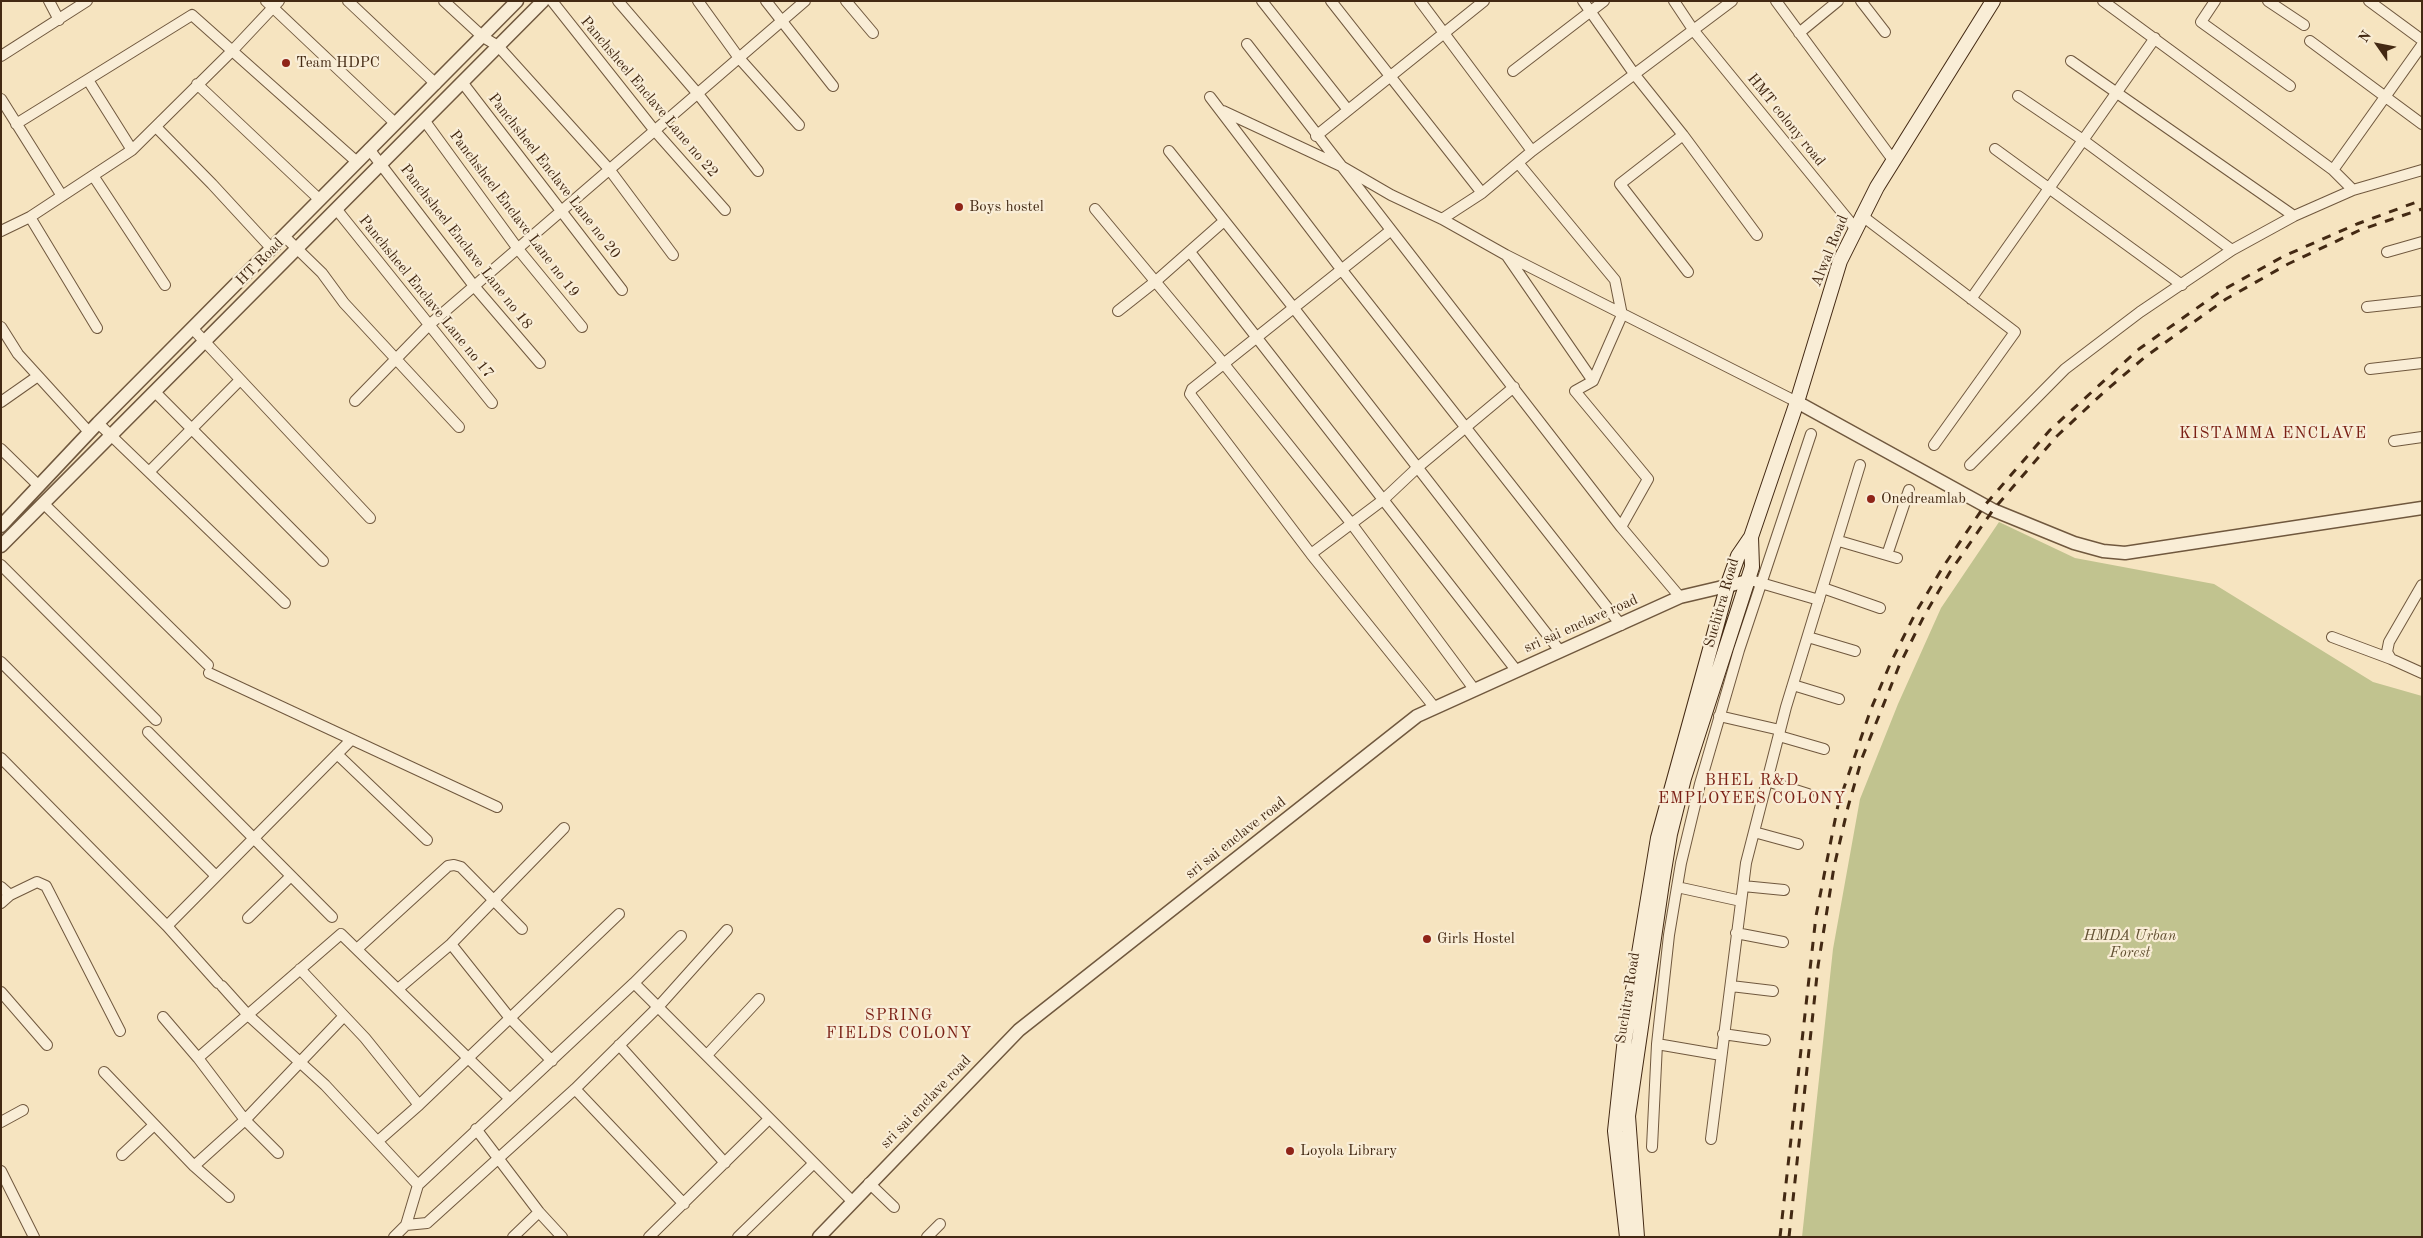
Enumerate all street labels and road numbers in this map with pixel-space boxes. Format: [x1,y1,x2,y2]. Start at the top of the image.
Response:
street label: Panchsheel Enclave Lane no 22 [576,13,722,181]
street label: HMT colony road [1743,70,1829,170]
street label: Panchsheel Enclave Lane no 20 [484,90,624,262]
street label: Panchsheel Enclave Lane no 19 [445,127,583,301]
street label: Panchsheel Enclave Lane no 18 [396,161,536,333]
street label: Panchsheel Enclave Lane no 17 [355,212,497,382]
street label: Alwal Road [1807,213,1853,289]
street label: HT Road [232,234,288,290]
street label: Suchitra Road [1701,556,1743,650]
street label: sri sai enclave road [1521,591,1641,657]
street label: sri sai enclave road [1182,793,1290,883]
street label: Suchitra Road [1612,951,1644,1045]
street label: sri sai enclave road [877,1052,975,1152]

